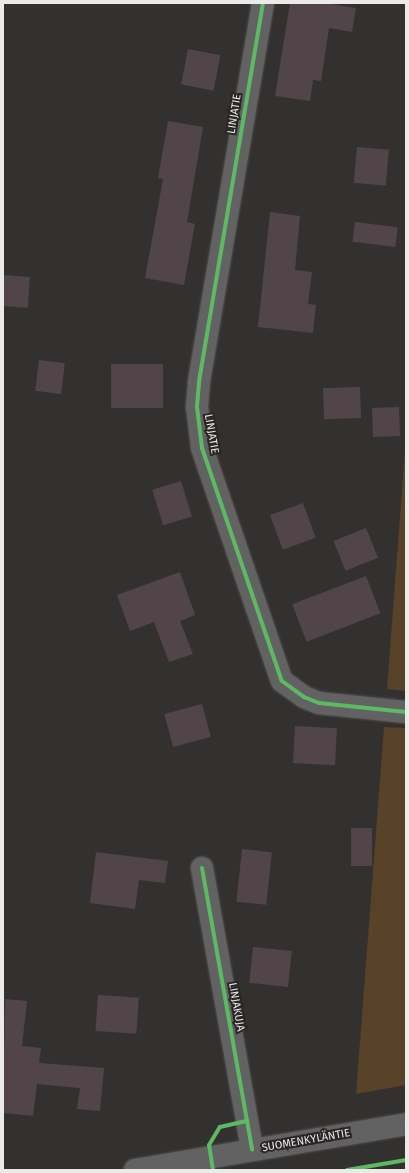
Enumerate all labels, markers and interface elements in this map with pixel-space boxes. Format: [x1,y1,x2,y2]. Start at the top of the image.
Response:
street label: LINJATIE [225,93,245,135]
street label: LINJATIE [201,413,221,455]
street label: LINJAKUJA [225,982,247,1032]
street label: SUOMENKYLÄNTIE [261,1127,351,1155]

